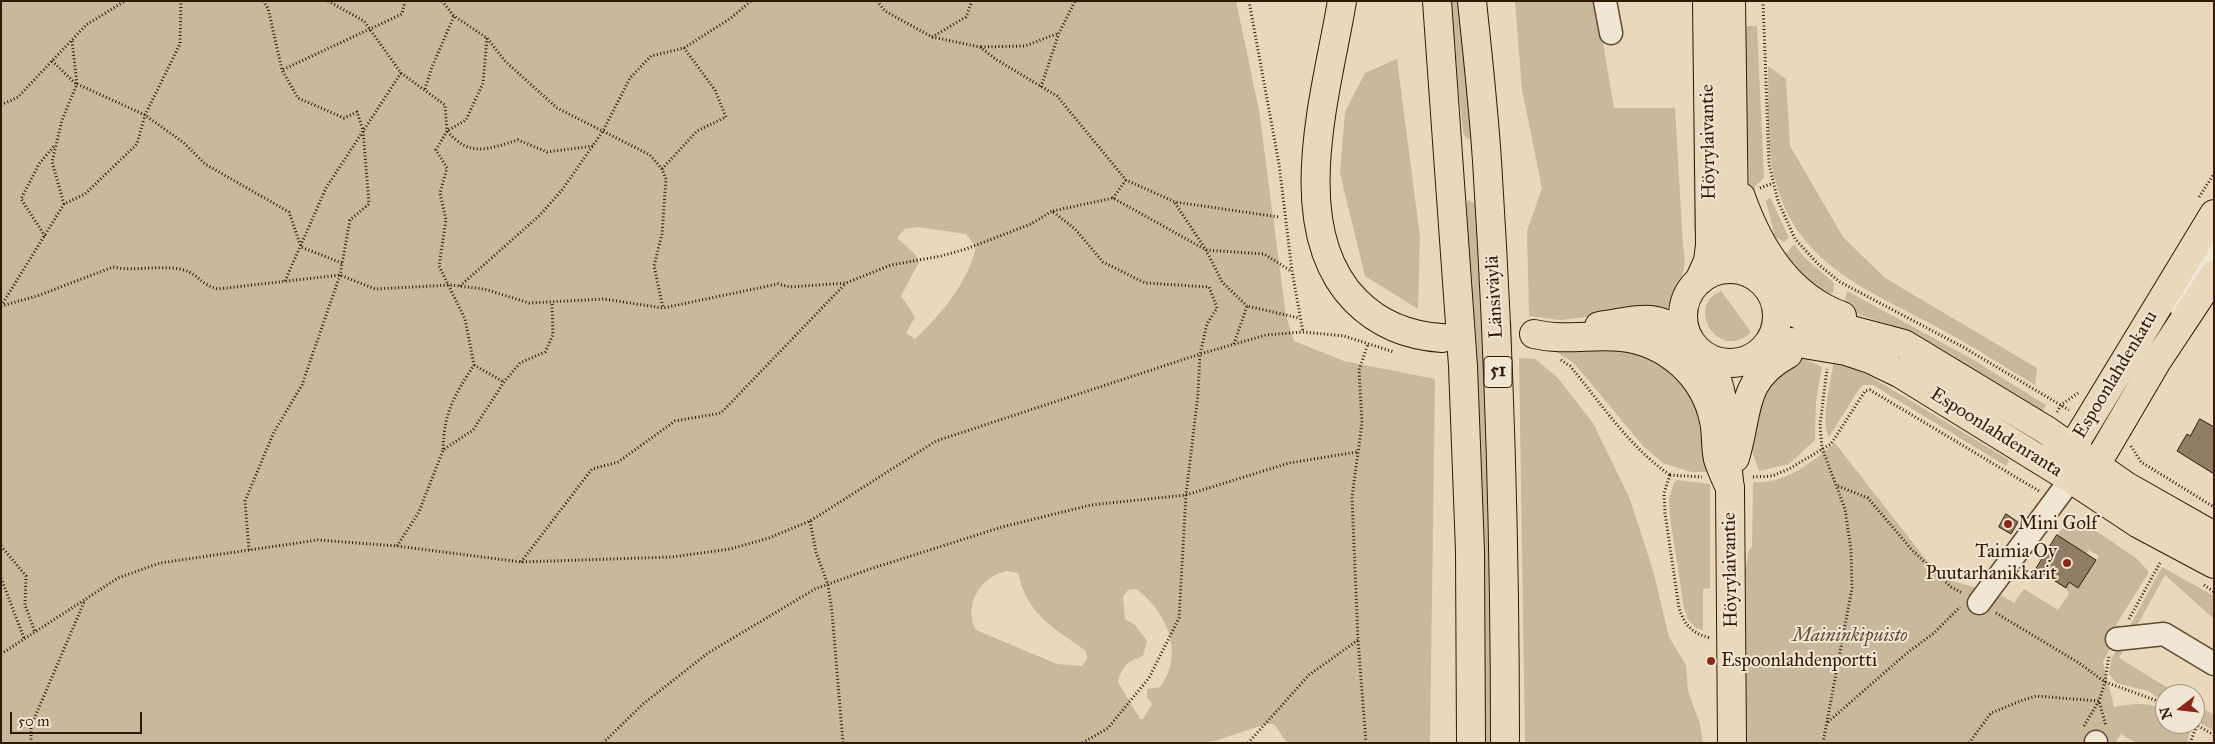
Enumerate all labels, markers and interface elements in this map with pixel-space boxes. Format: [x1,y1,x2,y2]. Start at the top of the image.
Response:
street label: Höyrylaivantie [1697,84,1721,200]
street label: Länsiväylä [1481,255,1509,339]
street label: Espoonlahdenkatu [2069,307,2163,443]
road number: 51 [1484,357,1512,388]
street label: Espoonlahdenranta [1926,383,2066,483]
street label: Höyrylaivantie [1719,512,1743,628]
place label: Mini Golf [2018,513,2097,535]
marker: Mini Golf [2002,518,2014,530]
place label: Taimia Oy Puutarhanikkarit [1925,541,2057,585]
marker: Taimia Oy Puutarhanikkarit [2061,557,2073,569]
park label: Maininkipuisto [1792,625,1908,647]
place label: Espoonlahdenportti [1721,650,1877,672]
marker: Espoonlahdenportti [1705,655,1717,667]
north arrow [2155,684,2205,734]
scale bar [12,702,145,734]
text: N [2156,705,2176,721]
text: 50 m [18,712,50,730]

